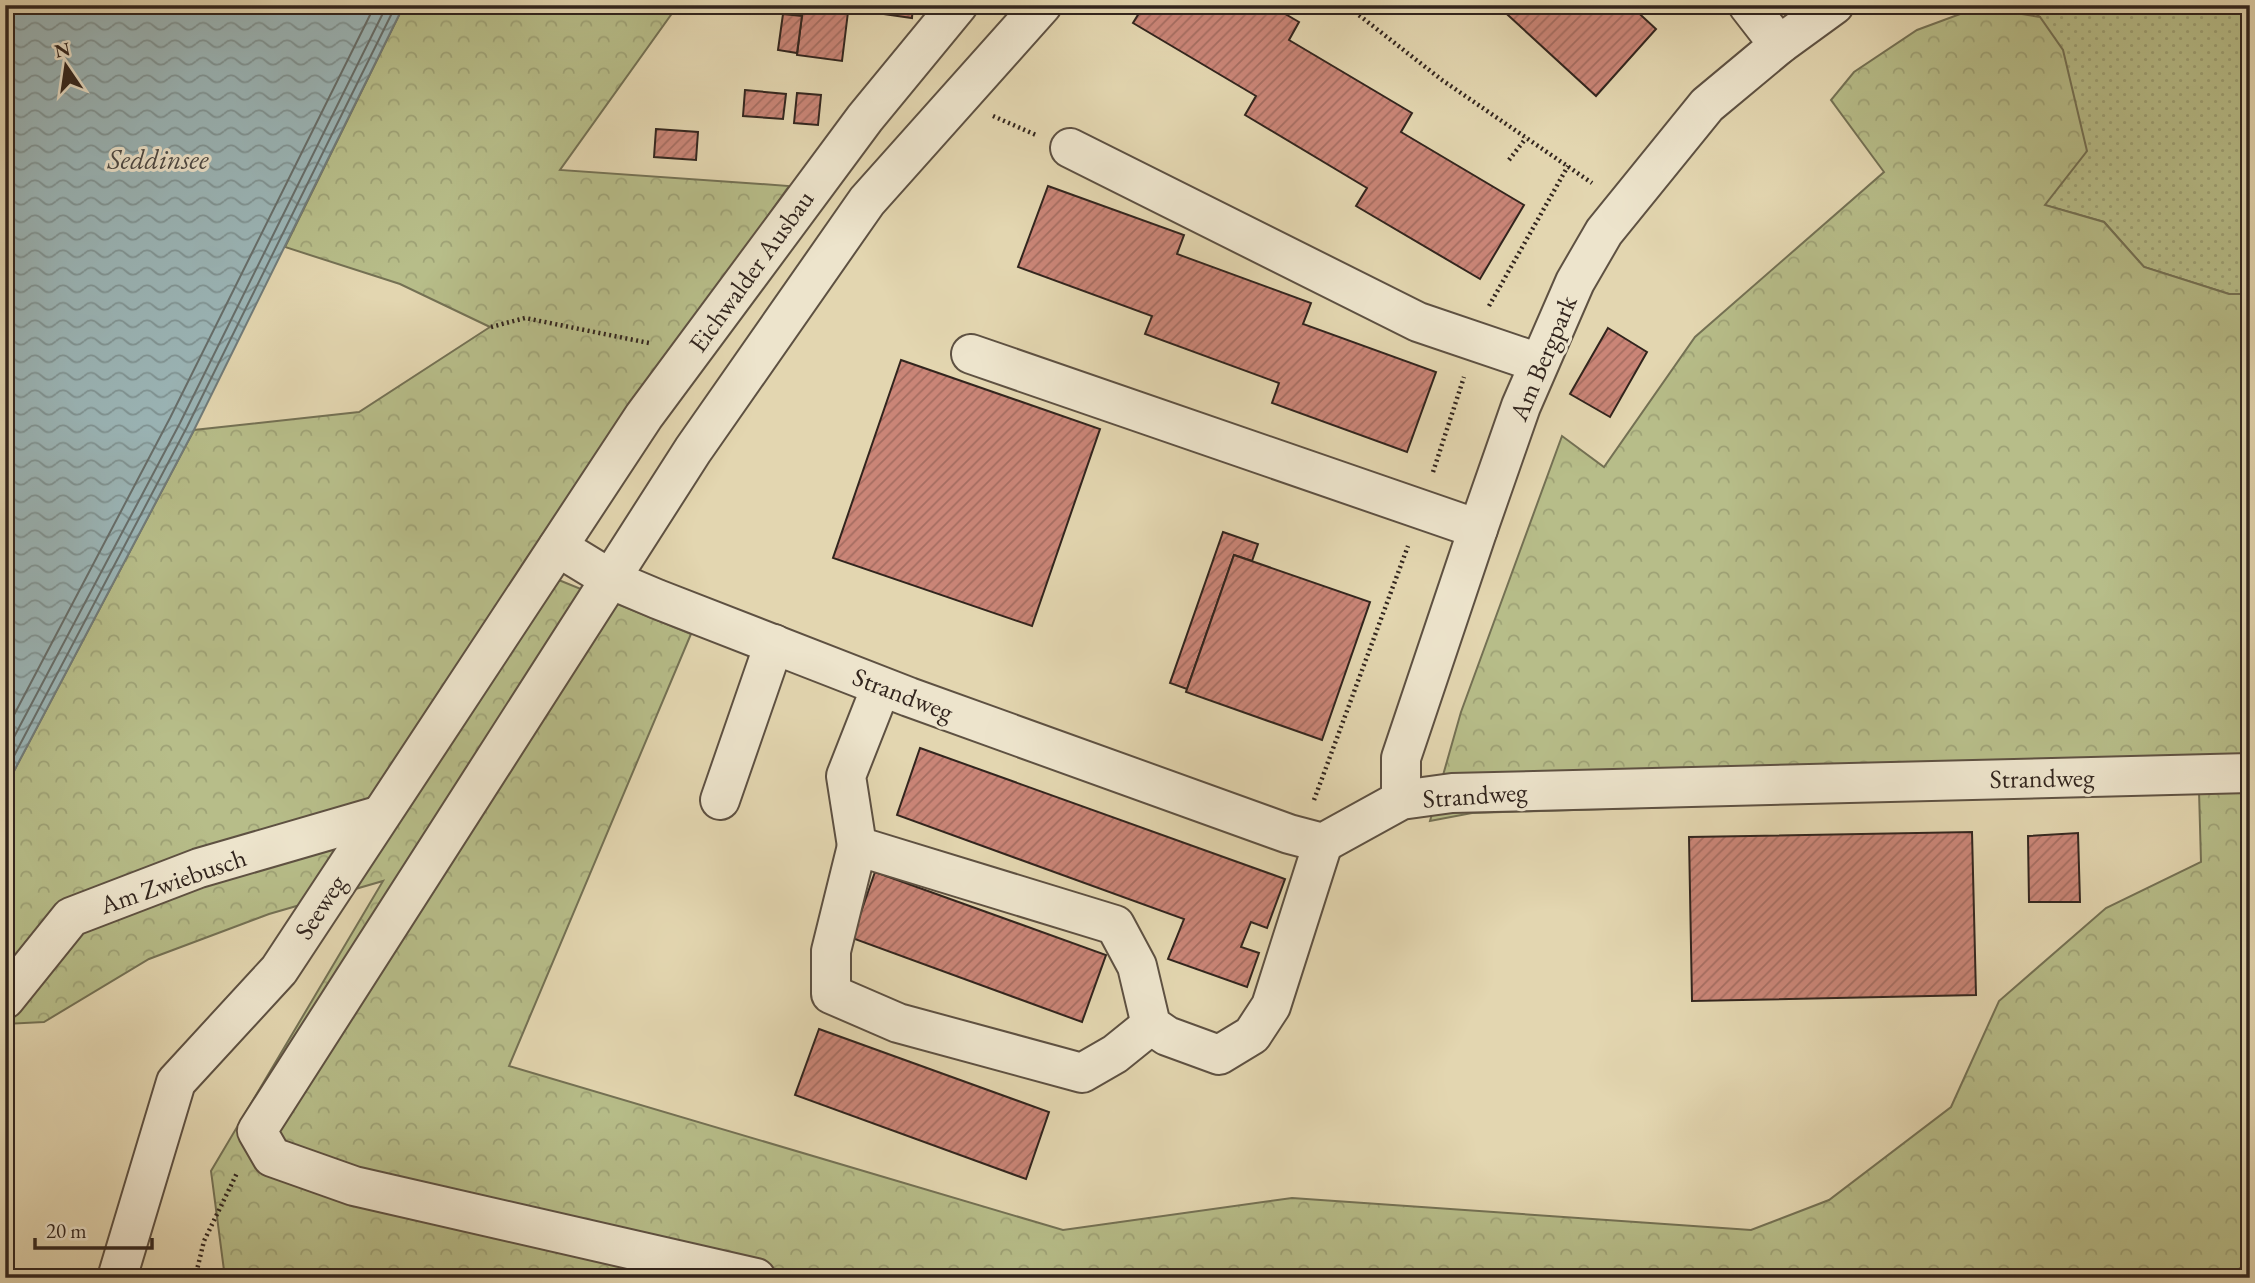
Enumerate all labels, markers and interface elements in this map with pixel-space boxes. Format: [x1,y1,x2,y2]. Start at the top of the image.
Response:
north arrow [32,32,102,102]
text: N [52,36,73,64]
water label: Seddinsee [107,141,209,177]
street label: Eichwalder Ausbau [681,183,822,359]
street label: Am Bergpark [1501,289,1585,427]
street label: Strandweg [848,659,959,729]
street label: Strandweg [1989,760,2095,796]
street label: Strandweg [1422,774,1529,816]
street label: Am Zwiebusch [94,840,251,922]
street label: Seeweg [286,868,354,946]
scale bar [35,1206,152,1250]
text: 20 m [46,1217,87,1244]

